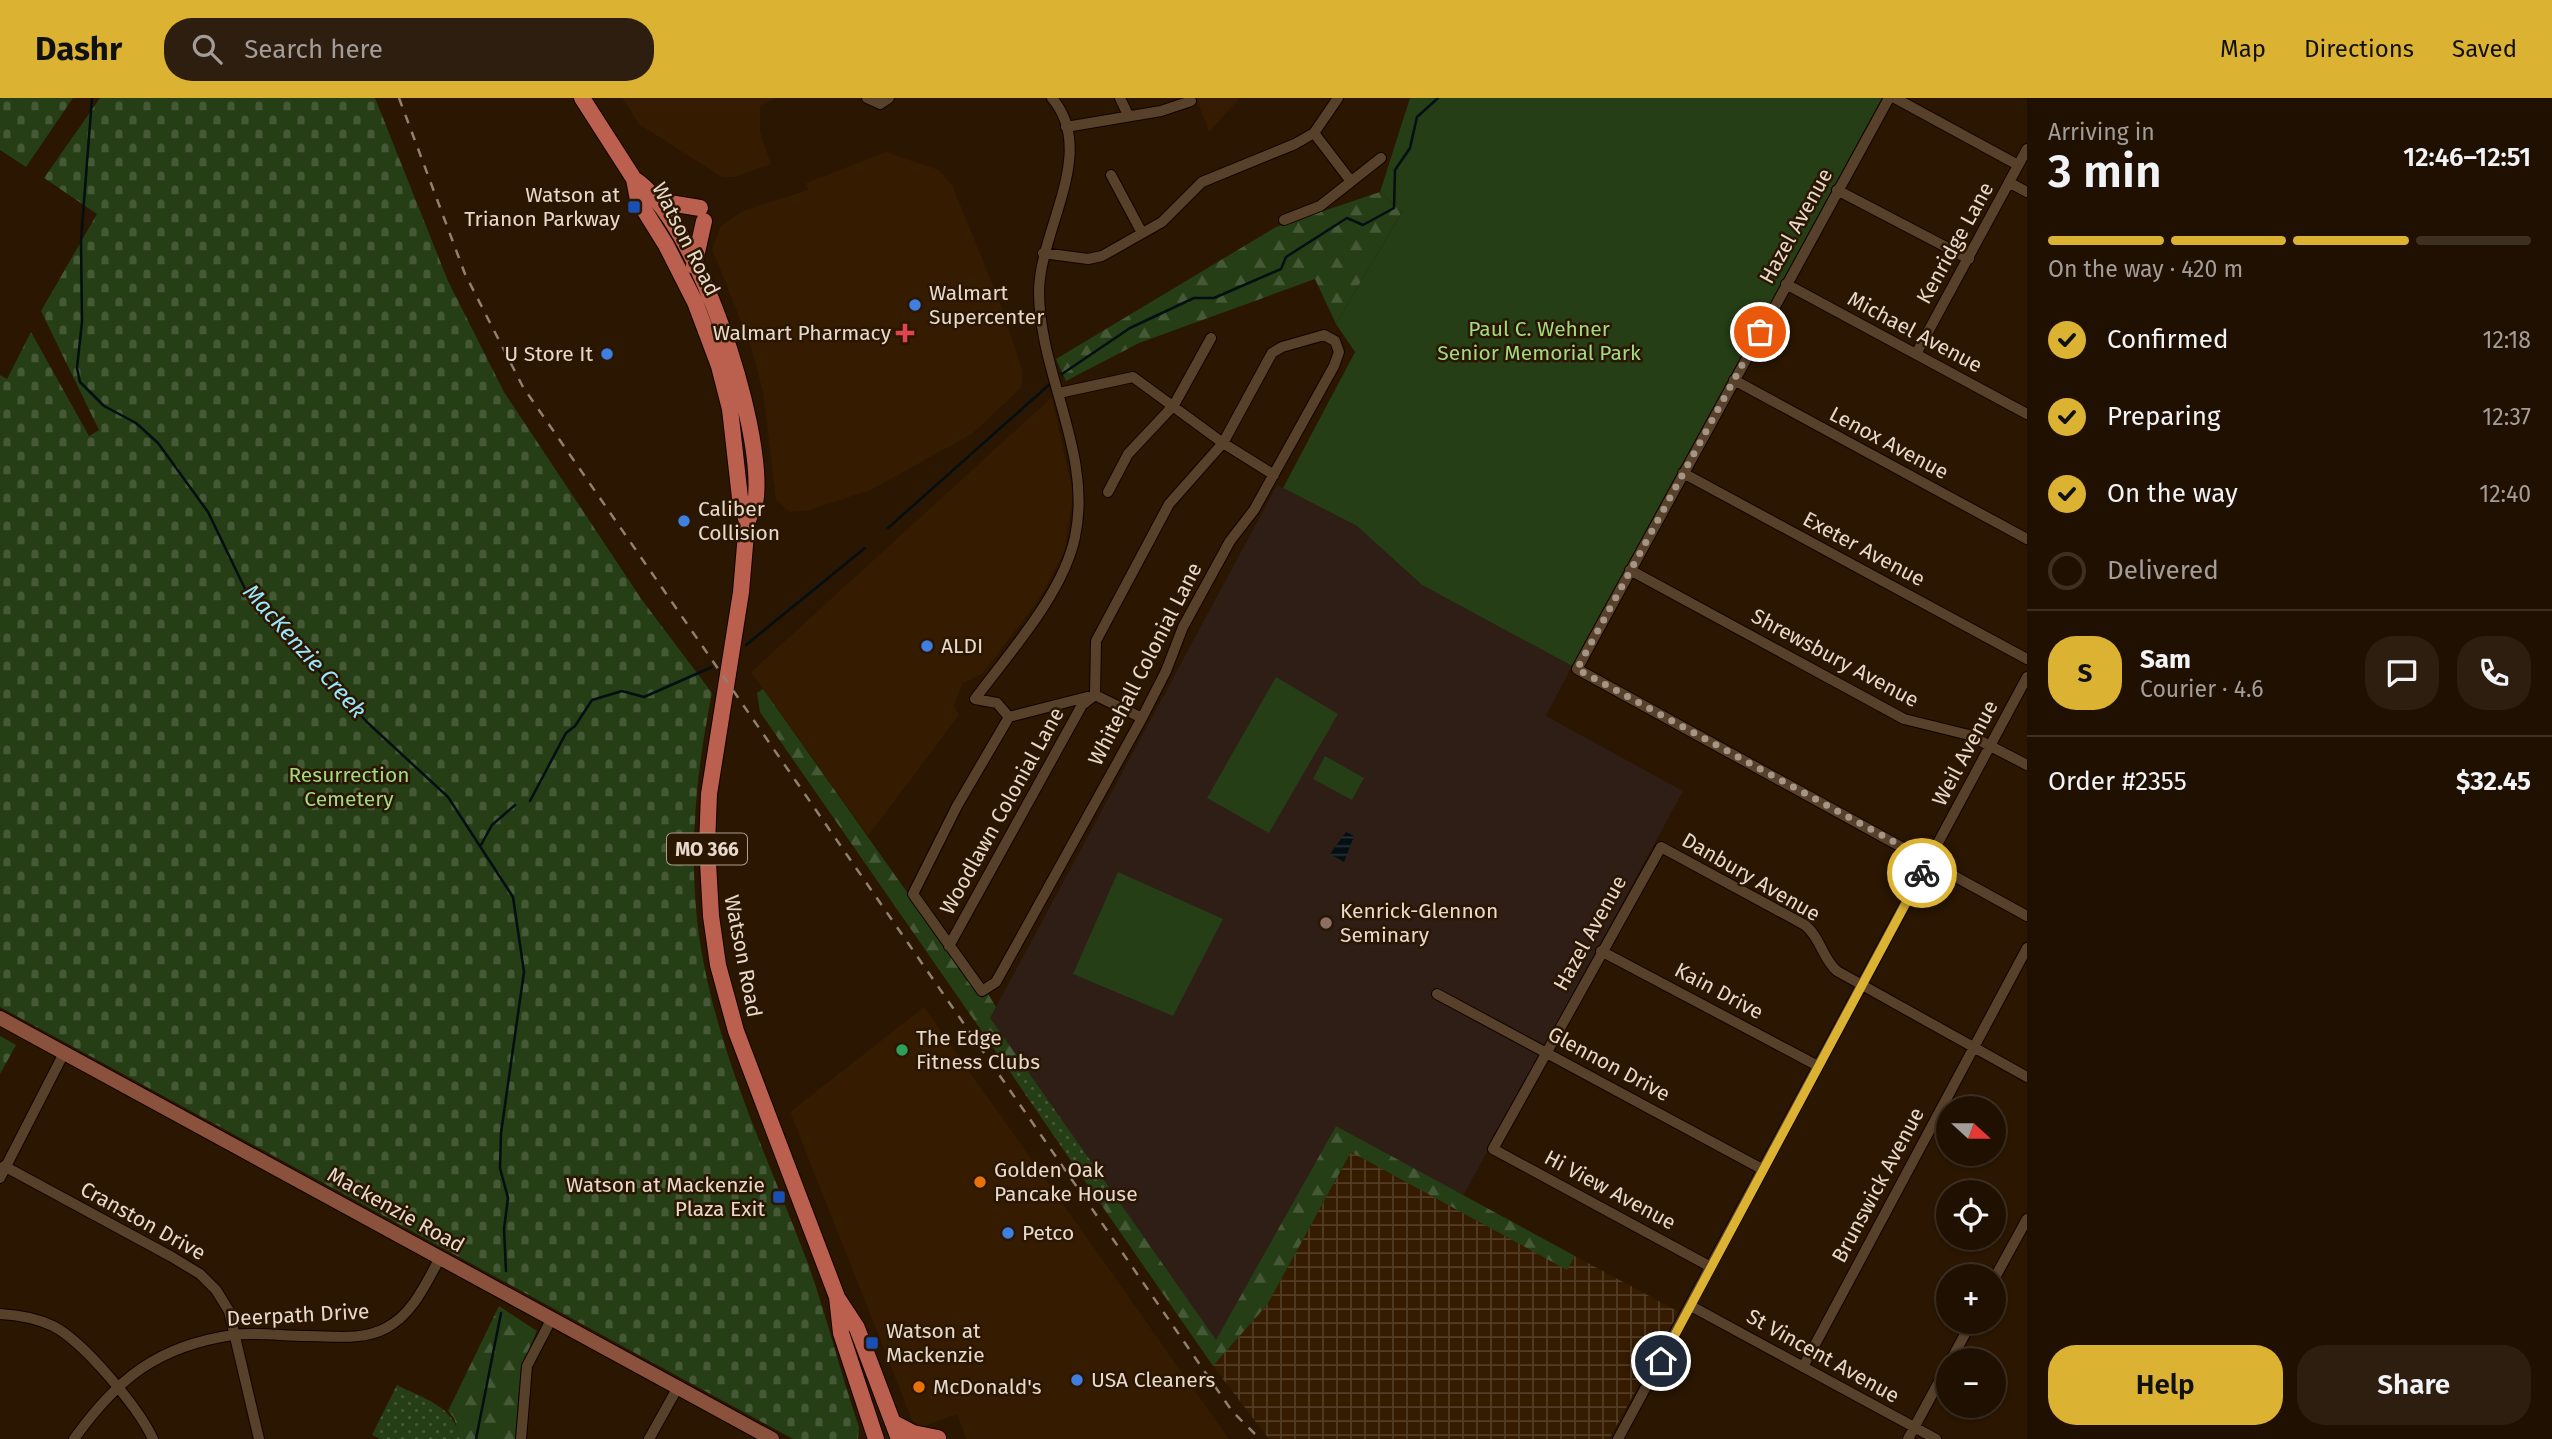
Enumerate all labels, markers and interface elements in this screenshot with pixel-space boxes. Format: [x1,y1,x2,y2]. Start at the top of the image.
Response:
search box [164,18,654,81]
text: Dashr [35,29,122,69]
icon: search [188,30,226,68]
text: Search here [244,34,383,65]
text: Map [2220,35,2266,63]
text: Directions [2304,35,2414,63]
text: Saved [2452,35,2517,63]
text: Arriving in [2048,118,2155,146]
text: 12:46–12:51 [2403,142,2531,173]
text: 3 min [2048,144,2162,199]
street label: Hazel Avenue [1754,164,1838,288]
street label: Kenridge Lane [1911,177,1999,309]
street label: Watson Road [646,178,726,300]
place label: Watson at Trianon Parkway [464,182,621,232]
marker: Watson at Trianon Parkway [626,199,642,215]
text: On the way · 420 m [2048,255,2243,283]
place label: Walmart Supercenter [929,280,1044,330]
street label: Michael Avenue [1843,286,1987,378]
marker: Walmart Supercenter [907,297,923,313]
pin [1730,302,1790,362]
icon: bag [1741,313,1779,351]
park label: Paul C. Wehner Senior Memorial Park [1437,316,1641,366]
place label: Walmart Pharmacy [713,320,892,346]
icon: check [2048,321,2086,359]
text: Confirmed [2107,324,2228,355]
marker: Walmart Pharmacy [897,325,913,341]
text: 12:18 [2482,326,2531,354]
place label: U Store It [504,341,593,367]
marker: U Store It [599,346,615,362]
icon: check [2048,398,2086,436]
street label: Lenox Avenue [1825,401,1953,485]
text: Preparing [2107,401,2220,432]
text: 12:37 [2482,403,2531,431]
icon: check [2048,475,2086,513]
text: On the way [2107,478,2238,509]
text: 12:40 [2479,480,2531,508]
place label: Caliber Collision [698,496,780,546]
street label: Exeter Avenue [1798,506,1930,592]
marker: Caliber Collision [676,513,692,529]
text: Delivered [2107,555,2219,586]
street label: Whitehall Colonial Lane [1083,558,1207,770]
water label: MacKenzie Creek [237,578,373,724]
street label: Shrewsbury Avenue [1747,603,1923,713]
place label: ALDI [941,633,983,659]
button: chat [2365,636,2439,710]
button: phone [2457,636,2531,710]
marker: ALDI [919,638,935,654]
text: Sam [2140,644,2191,675]
text: S [2078,658,2092,689]
text: Courier · 4.6 [2140,675,2264,703]
street label: Weil Avenue [1926,696,2004,810]
street label: Woodlawn Colonial Lane [934,703,1070,919]
park label: Resurrection Cemetery [288,762,410,812]
text: Order #2355 [2048,766,2187,797]
text: $32.45 [2456,766,2531,797]
street label: Danbury Avenue [1677,827,1825,927]
road number: MO 366 [667,834,747,864]
courier [1887,838,1957,908]
icon: bike [1903,854,1941,892]
street label: Hazel Avenue [1548,871,1632,995]
street label: Watson Road [718,893,768,1019]
place label: Kenrick-Glennon Seminary [1340,898,1498,948]
marker: Kenrick-Glennon Seminary [1318,915,1334,931]
street label: Kain Drive [1670,957,1768,1025]
street label: Glennon Drive [1543,1021,1675,1107]
place label: The Edge Fitness Clubs [916,1025,1040,1075]
marker: The Edge Fitness Clubs [894,1042,910,1058]
north arrow [1936,1096,2006,1166]
map controls [1936,1096,2006,1418]
street label: Brunswick Avenue [1826,1103,1930,1267]
street label: Hi View Avenue [1540,1144,1680,1236]
place label: Golden Oak Pancake House [994,1157,1138,1207]
street label: Mackenzie Road [323,1162,469,1258]
place label: Watson at Mackenzie Plaza Exit [566,1172,765,1222]
marker: Golden Oak Pancake House [972,1174,988,1190]
street label: Cranston Drive [76,1176,210,1266]
button: locate [1936,1180,2006,1250]
marker: Watson at Mackenzie Plaza Exit [771,1189,787,1205]
place label: Petco [1022,1220,1074,1246]
marker: Petco [1000,1225,1016,1241]
button: + [1936,1264,2006,1334]
street label: Deerpath Drive [226,1298,370,1332]
street label: St Vincent Avenue [1742,1303,1904,1409]
place label: Watson at Mackenzie [886,1318,985,1368]
pin [1631,1331,1691,1391]
marker: Watson at Mackenzie [864,1335,880,1351]
icon: home [1642,1342,1680,1380]
button: Help [2048,1345,2283,1425]
button: Share [2297,1345,2531,1425]
button: − [1936,1348,2006,1418]
place label: USA Cleaners [1091,1367,1215,1393]
marker: USA Cleaners [1069,1372,1085,1388]
place label: McDonald's [933,1374,1042,1400]
marker: McDonald's [911,1379,927,1395]

